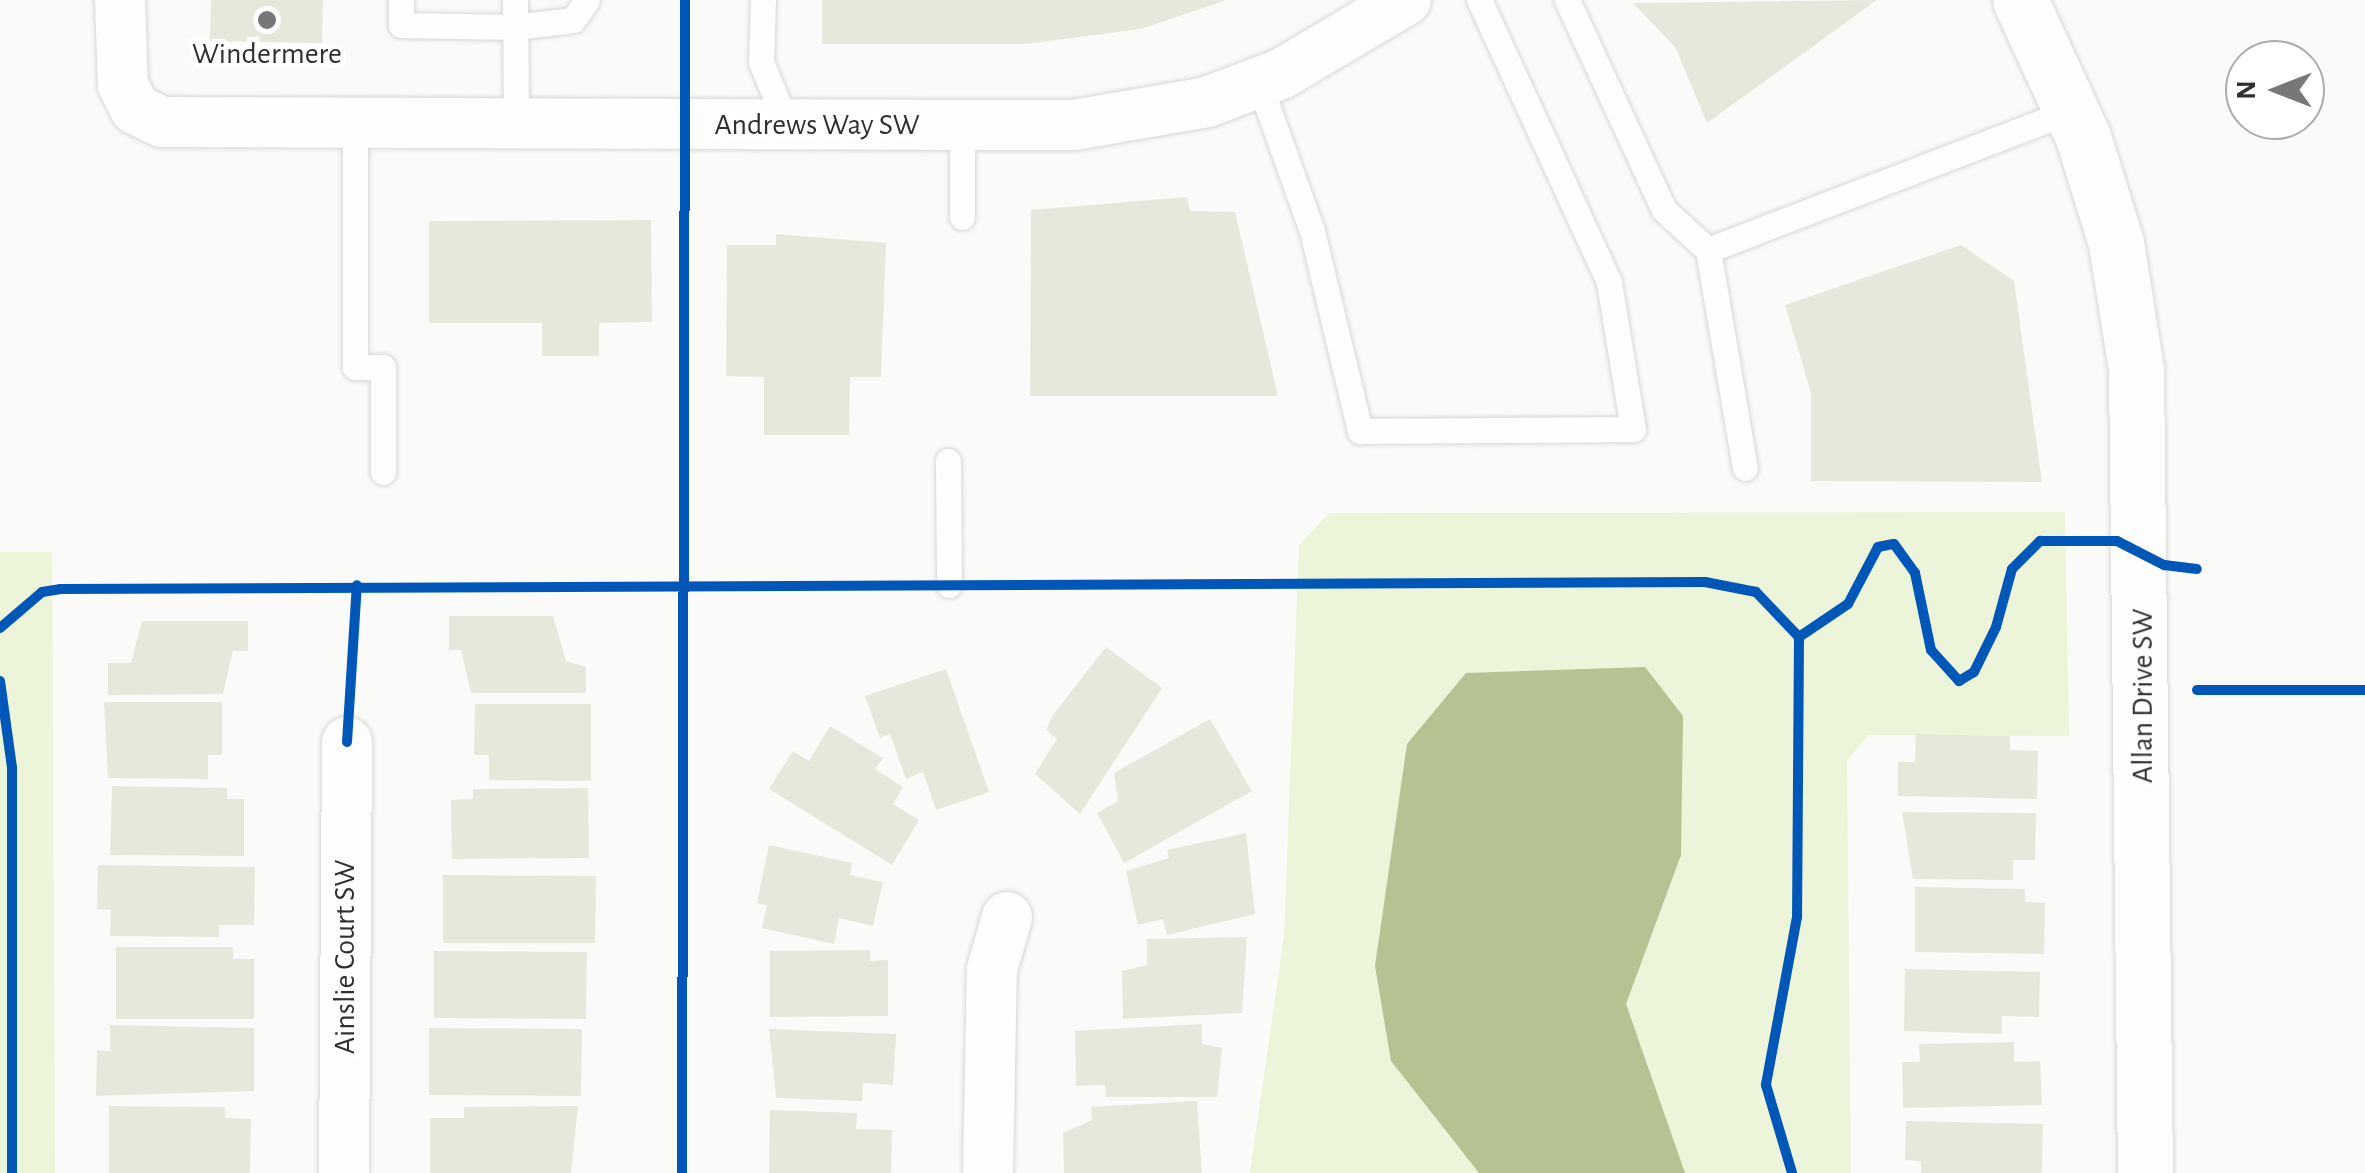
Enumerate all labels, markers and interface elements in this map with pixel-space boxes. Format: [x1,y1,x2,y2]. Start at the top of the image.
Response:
marker: Windermere [256,9,278,31]
place label: Windermere [192,36,342,72]
north arrow [2225,40,2325,140]
text: N [2233,80,2261,100]
street label: Andrews Way SW [714,107,920,143]
street label: Allan Drive SW [2125,609,2161,783]
street label: Ainslie Court SW [327,860,363,1054]

